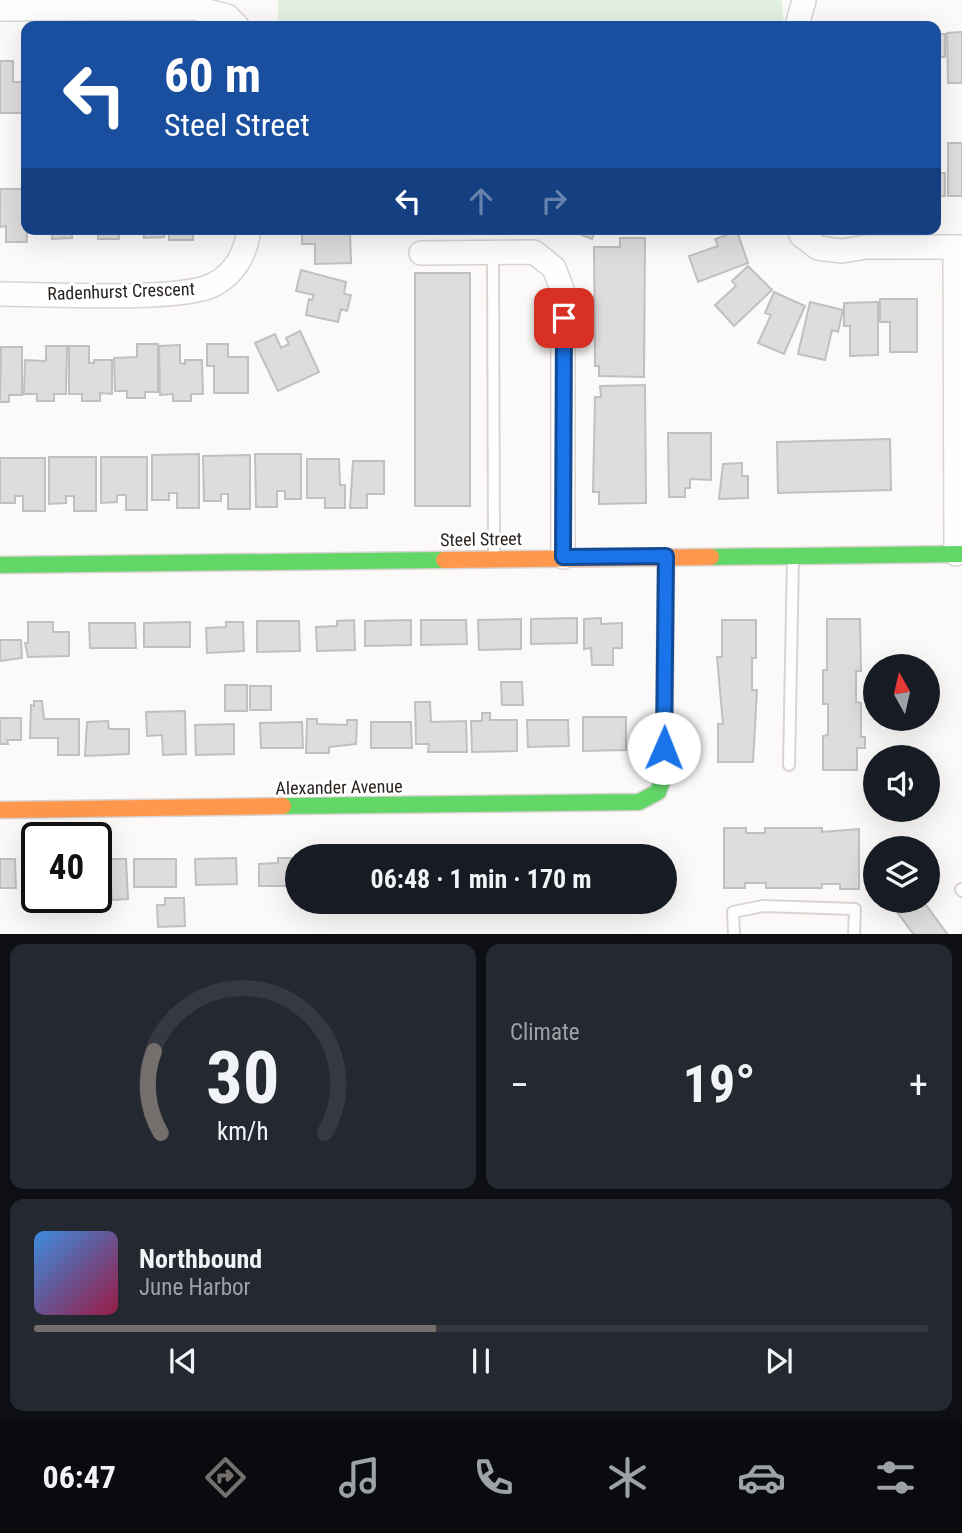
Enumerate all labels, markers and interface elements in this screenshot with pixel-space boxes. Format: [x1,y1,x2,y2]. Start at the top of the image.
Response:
text: 60 m [164,47,261,104]
icon: left [49,49,140,140]
text: Steel Street [164,106,310,144]
icon: left [389,182,427,220]
icon: ahead [462,182,500,220]
icon: right [535,182,573,220]
street label: Radenhurst Crescent [47,278,195,304]
pin [534,288,594,348]
icon: arrive [545,299,583,337]
street label: Steel Street [440,528,522,550]
north arrow [863,654,940,732]
map controls [863,654,940,913]
position arrow [627,711,701,785]
button: sound [863,745,940,822]
street label: Alexander Avenue [275,775,403,799]
speed limit sign: 40 [21,822,112,913]
button: layers [863,836,940,913]
text: 06:48 · 1 min · 170 m [371,864,591,894]
text: Climate [510,1019,580,1046]
text: 30 [206,1035,280,1121]
text: 19° [683,1054,755,1115]
text: − [510,1063,529,1107]
text: + [909,1063,928,1107]
text: km/h [217,1116,269,1145]
text: Northbound [139,1244,262,1274]
text: June Harbor [139,1274,251,1301]
icon: previous [164,1342,202,1380]
icon: pause [462,1342,500,1380]
icon: next [760,1342,798,1380]
icon: directions [201,1453,250,1502]
icon: music [335,1453,384,1502]
icon: phone [469,1453,518,1502]
icon: climate [603,1453,652,1502]
icon: car [737,1453,786,1502]
icon: filters [871,1453,920,1502]
text: 06:47 [42,1458,116,1496]

